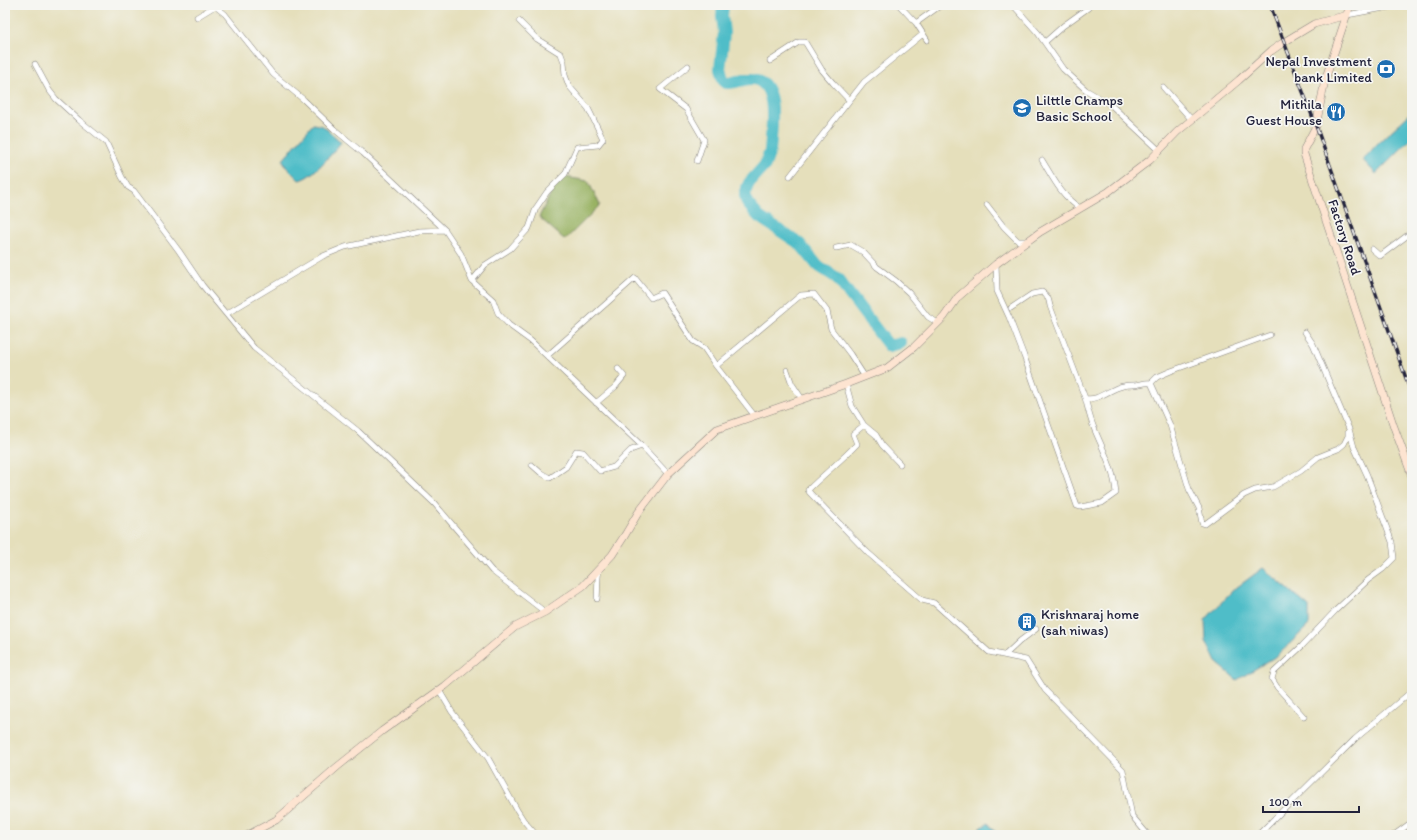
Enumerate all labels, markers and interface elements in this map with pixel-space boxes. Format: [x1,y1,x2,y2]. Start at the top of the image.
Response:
place label: Nepal Investment bank Limited [1265,53,1372,86]
bank icon: Nepal Investment bank Limited [1375,58,1397,80]
place label: Lilttle Champs Basic School [1036,92,1123,125]
place label: Mithila Guest House [1246,96,1323,129]
school or university icon: Lilttle Champs Basic School [1011,97,1033,119]
restaurant icon: Mithila Guest House [1325,101,1347,123]
street label: Factory Road [1324,197,1365,278]
place label: Krishnaraj home (sah niwas) [1041,606,1140,639]
building icon: Krishnaraj home (sah niwas) [1016,611,1038,633]
scale bar [1263,788,1359,814]
text: 100 m [1269,795,1302,809]

